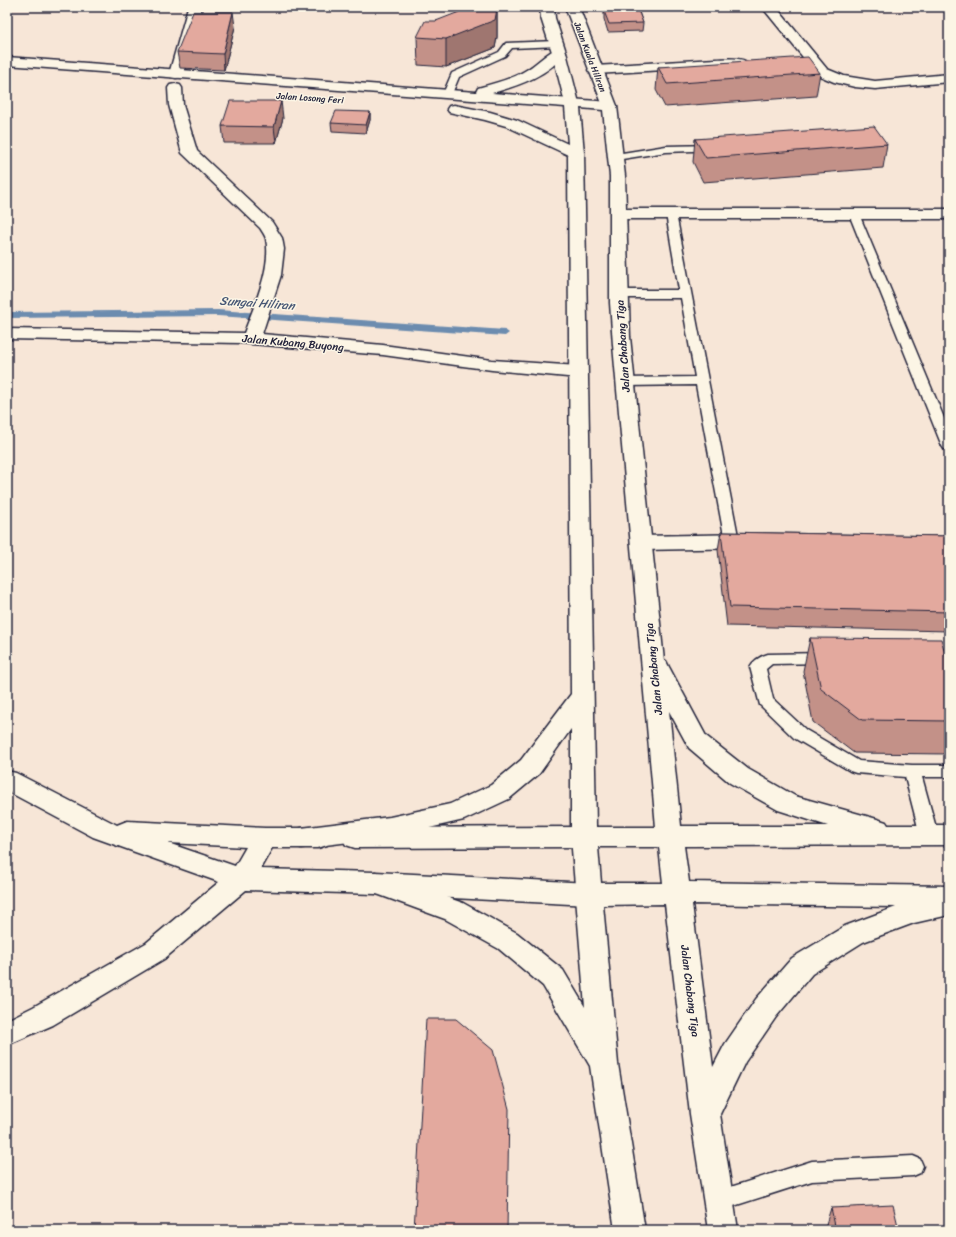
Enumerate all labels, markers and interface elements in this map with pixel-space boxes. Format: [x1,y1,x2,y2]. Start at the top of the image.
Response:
street label: Jalan Kuala Hiliran [569,19,611,95]
street label: Jalan Losong Feri [275,88,345,108]
water label: Sungai Hiliran [219,289,297,317]
street label: Jalan Chabang Tiga [610,299,636,394]
street label: Jalan Kubang Buyong [240,329,345,357]
street label: Jalan Chabang Tiga [640,622,668,717]
street label: Jalan Chabang Tiga [675,943,705,1038]

